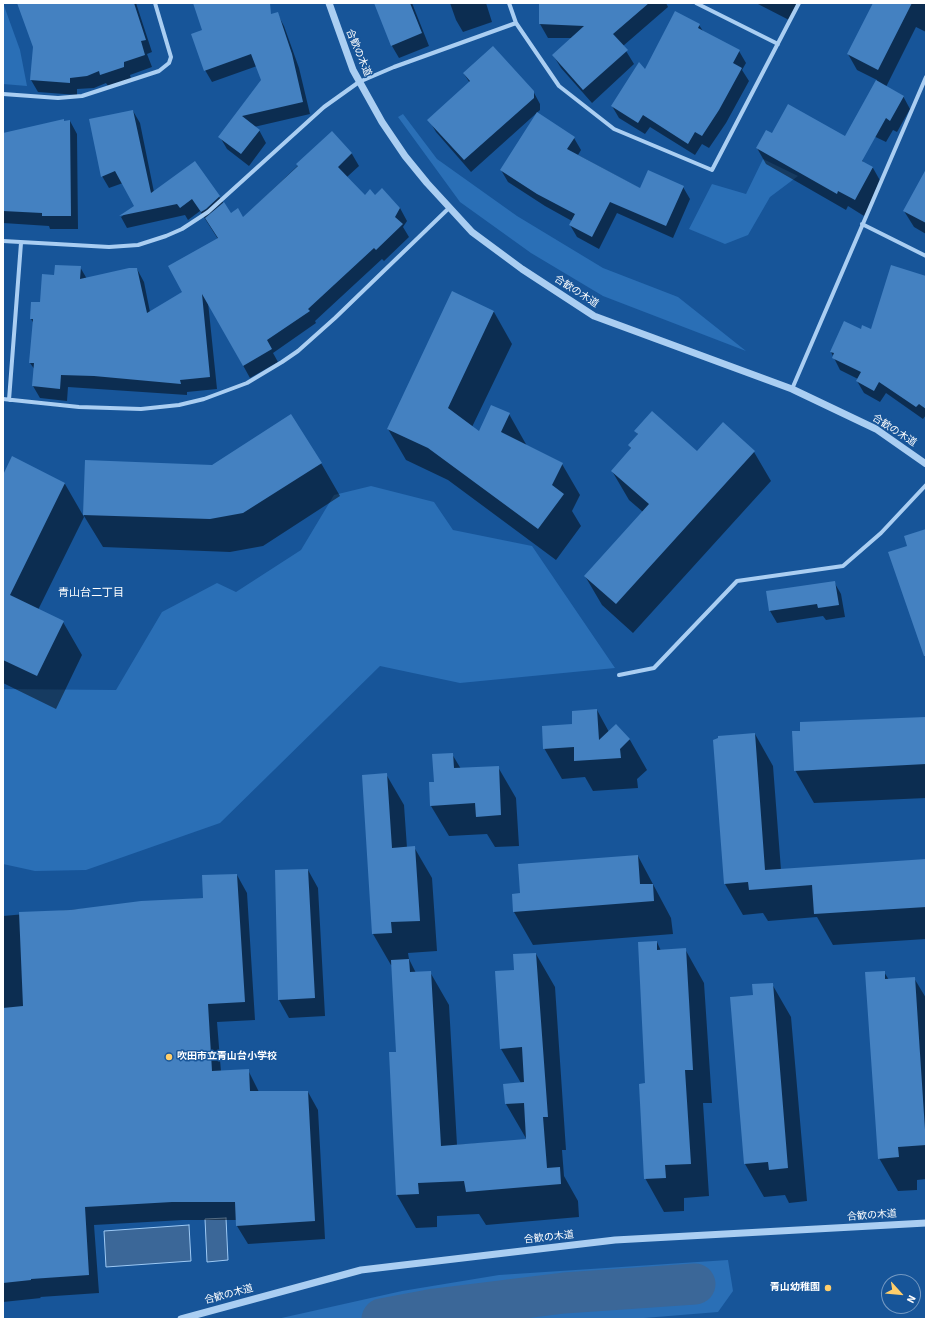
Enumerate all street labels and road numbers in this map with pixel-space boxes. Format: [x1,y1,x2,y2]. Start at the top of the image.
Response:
street label: 合歓の木道 [343,28,373,78]
street label: 合歓の木道 [552,273,600,311]
street label: 合歓の木道 [870,412,918,450]
street label: 合歓の木道 [847,1208,897,1224]
street label: 合歓の木道 [524,1229,574,1247]
street label: 合歓の木道 [203,1283,255,1307]

